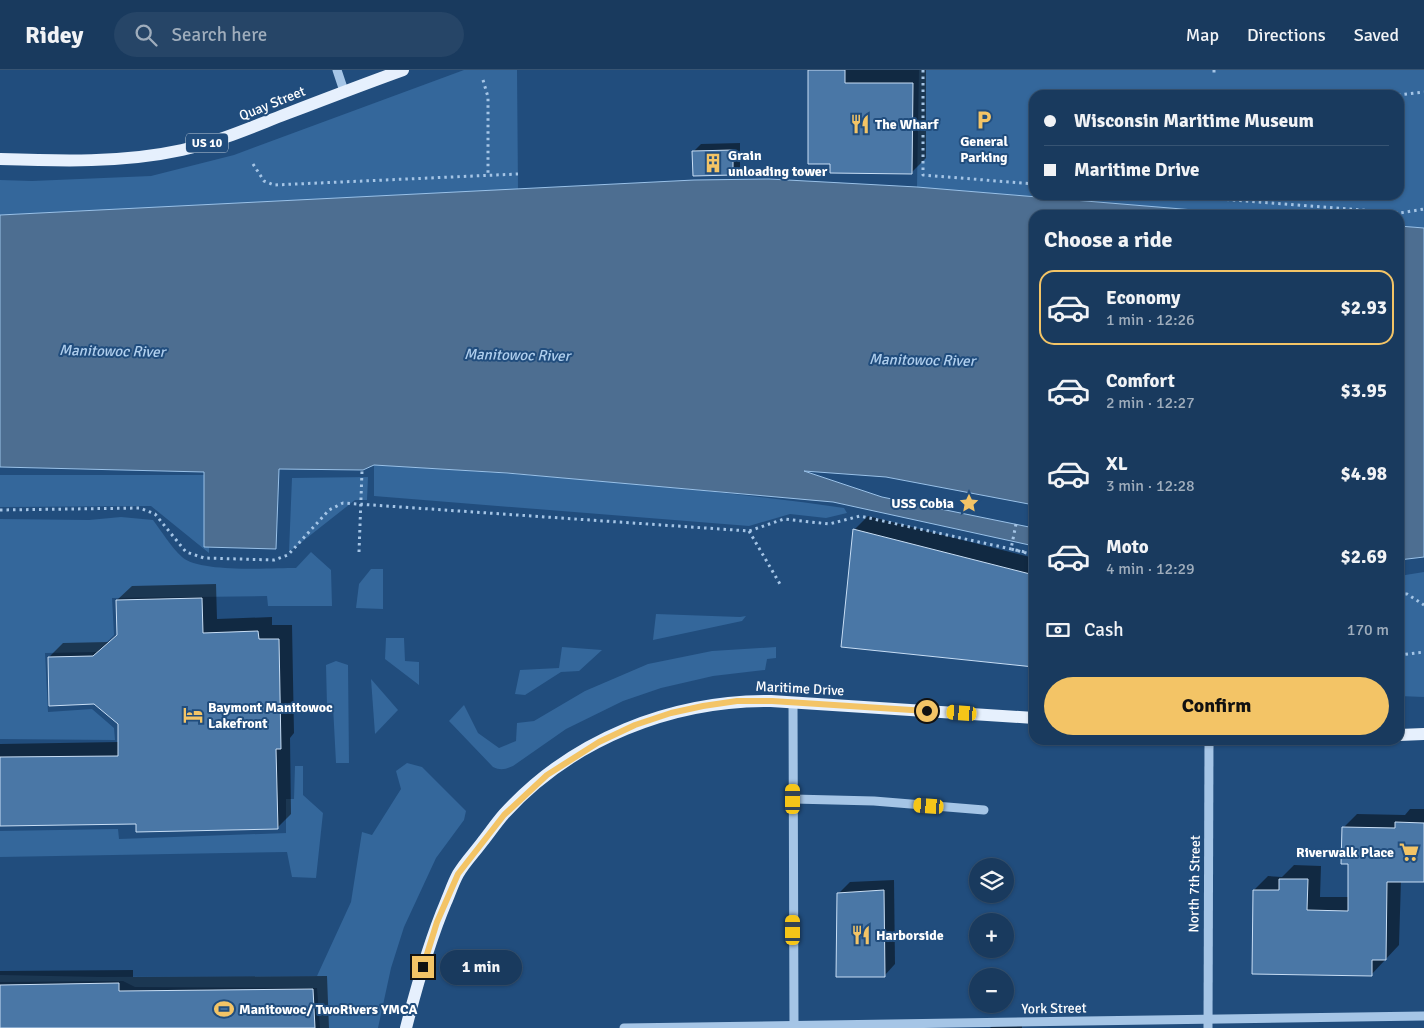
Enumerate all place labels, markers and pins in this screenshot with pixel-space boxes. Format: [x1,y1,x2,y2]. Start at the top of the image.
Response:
parking icon: General Parking [973,109,995,131]
restaurant icon: The Wharf [849,113,871,135]
place label: The Wharf [875,116,939,133]
place label: General Parking [960,133,1008,166]
place label: Grain unloading tower [728,147,828,180]
building icon: Grain unloading tower [702,152,724,174]
place icon: USS Cobia [958,492,980,514]
place label: USS Cobia [891,495,954,512]
place label: Baymont Manitowoc Lakefront [208,699,333,732]
hotel icon: Baymont Manitowoc Lakefront [182,704,204,726]
supermarket icon: Riverwalk Place [1398,841,1420,863]
place label: Riverwalk Place [1296,844,1394,861]
restaurant icon: Harborside [850,924,872,946]
place label: Harborside [876,927,944,944]
sports icon: Manitowoc/ TwoRivers YMCA [213,998,235,1020]
place label: Manitowoc/ TwoRivers YMCA [239,1001,417,1018]

